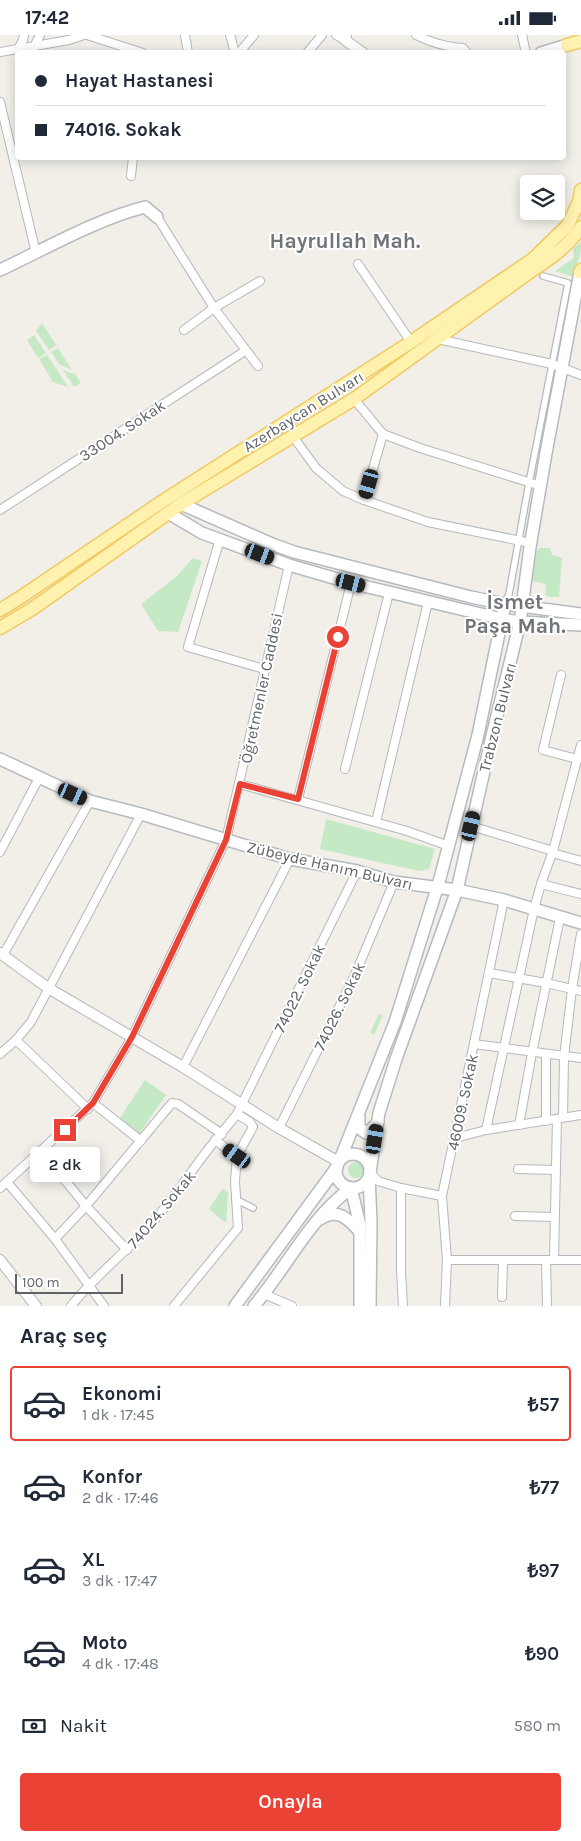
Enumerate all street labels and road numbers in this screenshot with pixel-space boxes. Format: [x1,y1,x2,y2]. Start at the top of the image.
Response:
street label: Azerbaycan Bulvarı [239,367,367,456]
street label: 33004. Sokak [76,396,169,465]
street label: Öğretmenler Caddesi [236,611,287,765]
street label: Trabzon Bulvarı [475,660,520,774]
street label: Zübeyde Hanım Bulvarı [245,837,415,894]
street label: 74022. Sokak [270,941,329,1036]
street label: 74026. Sokak [310,959,369,1054]
street label: 46009. Sokak [443,1052,482,1152]
street label: 74024. Sokak [123,1166,200,1252]

